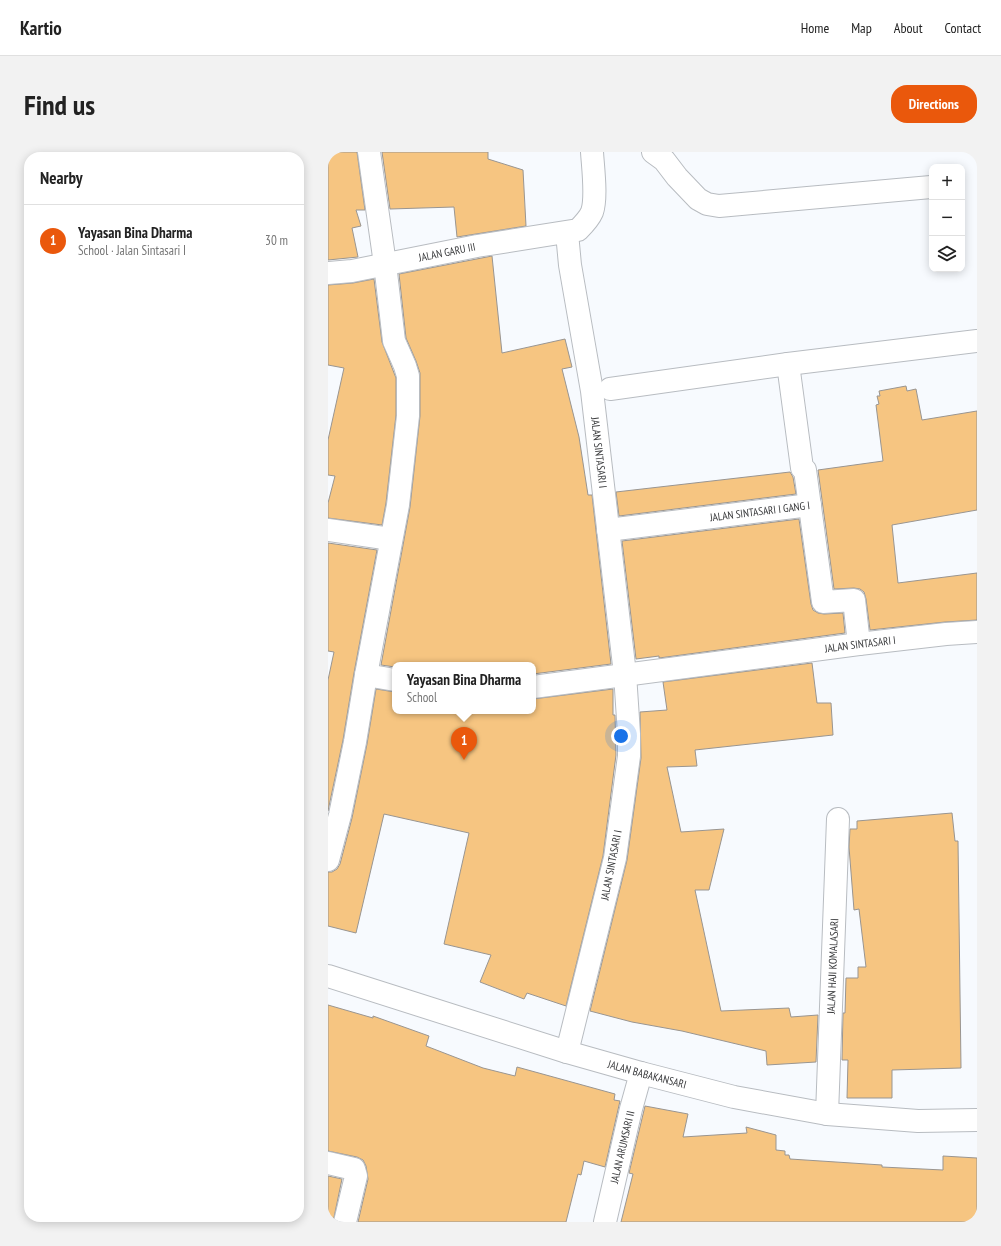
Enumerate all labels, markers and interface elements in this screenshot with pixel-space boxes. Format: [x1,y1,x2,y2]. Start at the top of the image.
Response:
text: Kartio [20,16,62,40]
text: Home [801,19,829,37]
text: Map [851,19,872,37]
text: About [894,19,923,37]
text: Contact [945,19,981,37]
button: Directions [891,85,977,123]
text: Find us [24,86,95,123]
map controls [929,164,965,272]
button: + [929,164,965,200]
text: Nearby [40,167,83,189]
button: − [929,200,965,236]
text: Yayasan Bina Dharma [78,223,192,242]
text: 1 [50,232,56,249]
text: 30 m [265,232,288,249]
button: layers [929,236,965,272]
street label: JALAN GARU III [416,239,477,265]
text: School · Jalan Sintasari I [78,242,186,259]
street label: JALAN SINTASARI I [588,415,610,489]
street label: JALAN SINTASARI I GANG I [708,498,811,524]
street label: JALAN SINTASARI I [823,633,896,656]
popup [392,662,536,714]
text: Yayasan Bina Dharma [407,670,521,689]
text: School [407,689,437,706]
your location [611,726,631,746]
pin: 1 [451,727,477,760]
street label: JALAN SINTASARI I [597,829,625,902]
street label: JALAN HAJI KOMALASARI [824,918,841,1015]
street label: JALAN BABAKANSARI [605,1057,688,1091]
street label: JALAN ARUMSARI II [607,1109,637,1186]

